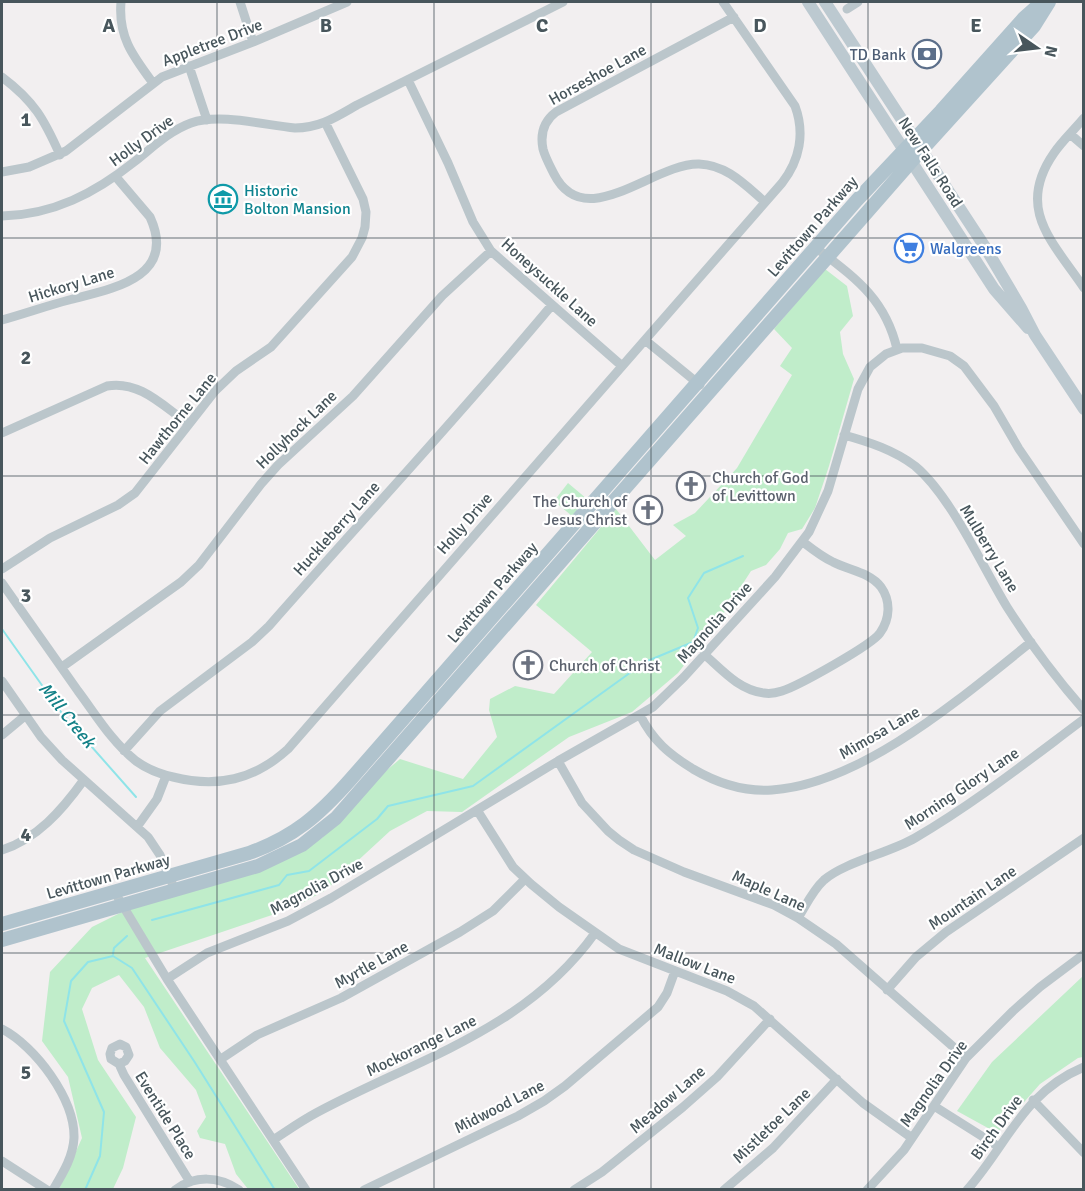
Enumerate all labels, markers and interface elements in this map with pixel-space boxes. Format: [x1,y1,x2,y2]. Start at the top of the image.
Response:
text: A [103,13,116,38]
text: B [320,13,332,38]
text: C [536,13,548,38]
text: D [753,13,767,38]
text: E [970,13,982,38]
street label: Appletree Drive [159,15,265,71]
north arrow [1007,18,1067,78]
bank icon: TD Bank [911,38,943,70]
street label: Horseshoe Lane [545,40,650,110]
text: N [1040,44,1062,59]
place label: TD Bank [850,45,906,65]
text: 1 [21,107,32,132]
street label: Holly Drive [105,111,178,171]
street label: New Falls Road [894,114,967,211]
street label: Levittown Parkway [763,172,863,281]
place label: Historic Bolton Mansion [244,181,351,219]
museum icon: Historic Bolton Mansion [207,183,239,215]
supermarket icon: Walgreens [893,232,925,264]
street label: Honeysuckle Lane [497,234,602,331]
place label: Walgreens [930,239,1002,259]
street label: Hickory Lane [26,262,117,308]
text: 2 [21,345,31,370]
street label: Hawthorne Lane [135,369,221,469]
street label: Hollyhock Lane [252,386,341,473]
place label: Church of God of Levittown [712,468,809,506]
church icon: Church of God of Levittown [675,470,707,502]
street label: Huckleberry Lane [289,477,384,580]
street label: Holly Drive [433,489,497,558]
place label: The Church of Jesus Christ [533,492,628,530]
church icon: The Church of Jesus Christ [632,494,664,526]
street label: Mulberry Lane [955,501,1023,596]
street label: Levittown Parkway [443,538,543,647]
street label: Magnolia Drive [673,578,757,668]
text: 3 [21,583,31,608]
church icon: Church of Christ [512,649,544,681]
place label: Church of Christ [549,656,660,676]
water label: Mill Creek [34,678,101,754]
street label: Mimosa Lane [836,702,923,764]
street label: Morning Glory Lane [900,743,1023,835]
text: 4 [21,822,32,847]
street label: Levittown Parkway [44,850,173,904]
street label: Magnolia Drive [266,854,367,920]
street label: Mountain Lane [925,861,1020,935]
street label: Maple Lane [729,866,809,916]
street label: Myrtle Lane [331,936,412,993]
street label: Mallow Lane [651,939,739,989]
street label: Mockorange Lane [363,1011,480,1081]
street label: Magnolia Drive [895,1036,972,1131]
text: 5 [21,1060,31,1085]
street label: Meadow Lane [626,1061,710,1138]
street label: Eventide Place [130,1068,200,1163]
street label: Midwood Lane [451,1076,548,1138]
street label: Mistletoe Lane [729,1084,815,1168]
street label: Birch Drive [967,1091,1027,1164]

